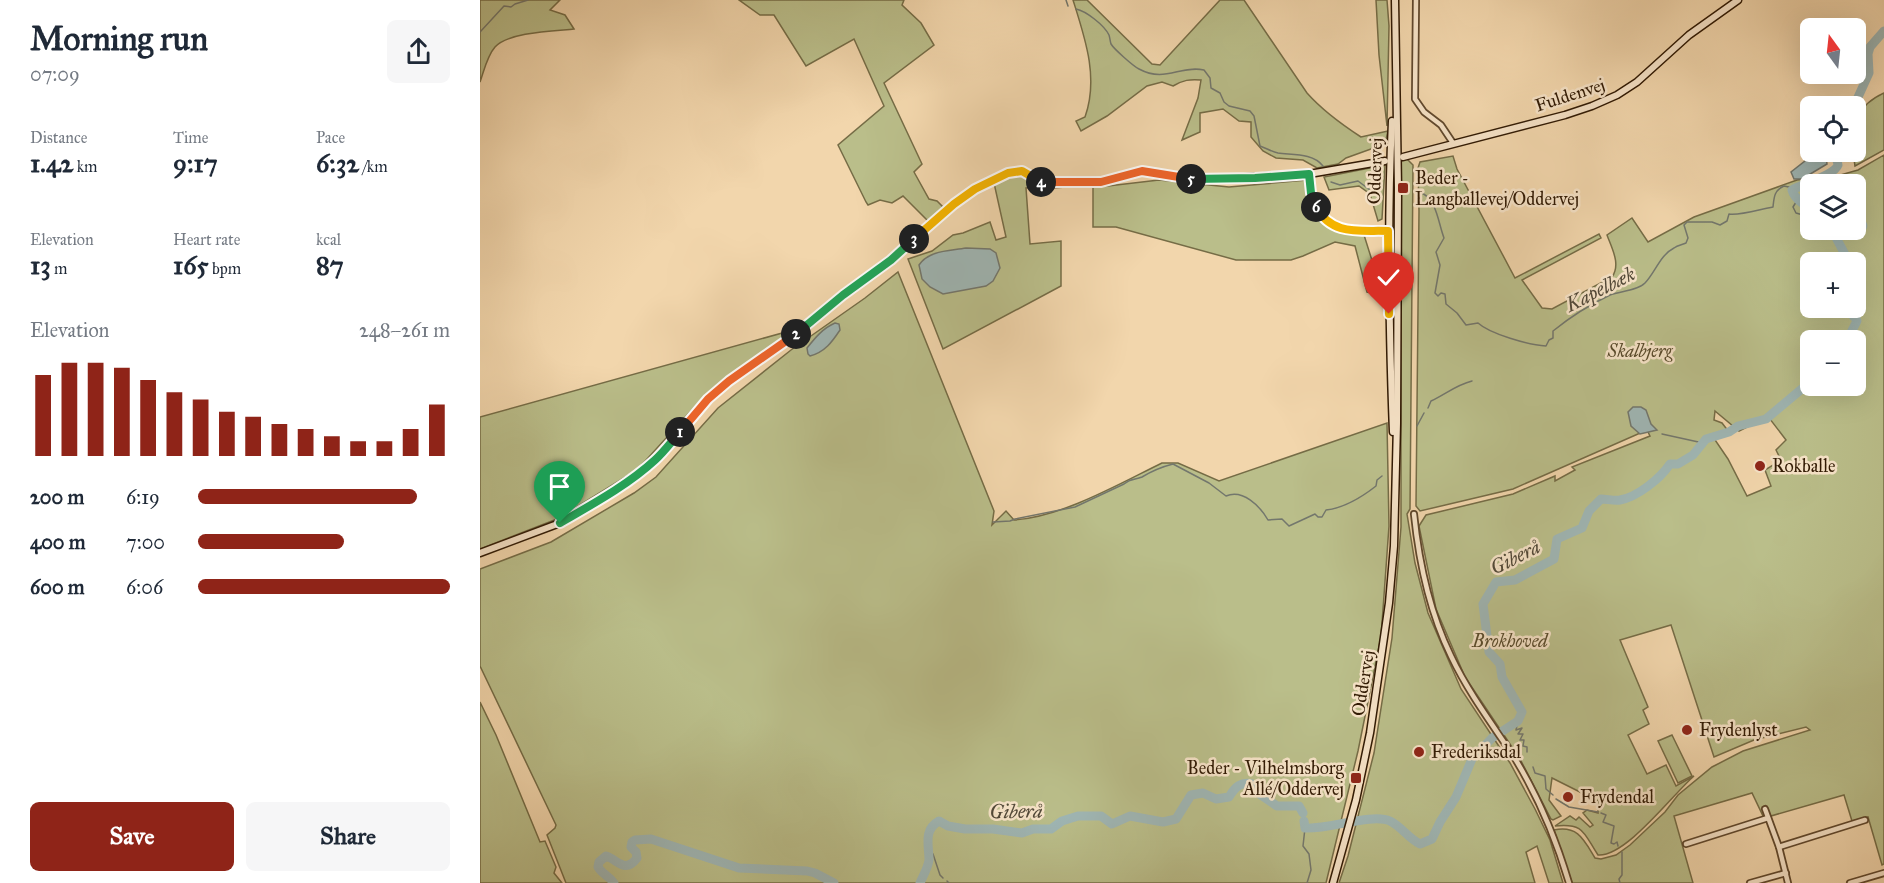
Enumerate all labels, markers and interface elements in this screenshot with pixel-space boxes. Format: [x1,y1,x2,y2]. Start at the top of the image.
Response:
north arrow [1800,18,1866,84]
map controls [1800,18,1866,396]
text: Morning run [30,19,208,59]
button: share [387,20,450,83]
text: 07:09 [30,62,80,86]
street label: Fuldenvej [1532,73,1608,117]
button: locate [1800,96,1866,162]
text: Distance [30,128,87,147]
text: Time [173,128,208,147]
text: Pace [316,128,345,147]
street label: Oddervej [1363,137,1387,205]
text: 1.42 [30,147,73,179]
text: 9:17 [173,147,218,179]
text: 6:32 [316,147,359,179]
text: km [73,157,98,176]
text: /km [359,157,388,176]
pin: 5 [1176,164,1206,194]
pin: 4 [1026,167,1056,197]
place label: Beder - Langballevej/Oddervej [1415,167,1579,211]
text: 5 [1187,169,1195,188]
text: 4 [1037,172,1045,191]
button: layers [1800,174,1866,240]
marker: Beder - Langballevej/Oddervej [1396,181,1410,195]
pin: 6 [1301,192,1331,222]
text: 6 [1312,197,1320,216]
pin: 3 [899,224,929,254]
text: 3 [911,229,917,248]
text: Elevation [30,230,94,249]
text: Heart rate [173,230,240,249]
text: kcal [316,230,341,249]
text: 13 [30,249,51,281]
text: 165 [173,249,209,281]
text: 87 [316,249,344,281]
pin [1363,252,1414,314]
button: + [1800,252,1866,318]
text: m [51,259,68,278]
text: bpm [209,259,241,278]
icon: check [1372,261,1405,294]
water label: Kapelbæk [1560,261,1639,318]
text: Elevation [30,318,109,342]
text: 248–261 m [359,318,450,342]
pin: 2 [781,319,811,349]
text: 2 [792,324,800,343]
button: − [1800,330,1866,396]
park label: Skalbjerg [1607,340,1674,362]
pin: 1 [665,417,695,447]
text: 1 [677,422,683,441]
place label: Rokballe [1772,455,1835,477]
marker: Rokballe [1753,459,1767,473]
pin [534,461,585,523]
icon: arrive [543,470,576,503]
text: 200 m [30,485,84,509]
text: 6:19 [126,485,160,509]
text: 400 m [30,530,86,554]
text: 7:00 [126,530,165,554]
water label: Giberå [1486,534,1545,580]
text: 600 m [30,575,85,599]
text: 6:06 [126,575,163,599]
park label: Brokhoved [1471,630,1549,652]
street label: Oddervej [1347,648,1379,718]
place label: Frydenlyst [1699,719,1778,741]
marker: Frydenlyst [1680,723,1694,737]
place label: Frederiksdal [1431,741,1521,763]
marker: Frederiksdal [1412,745,1426,759]
place label: Beder - Vilhelmsborg Allé/Oddervej [1187,757,1345,800]
marker: Beder - Vilhelmsborg Allé/Oddervej [1349,771,1363,785]
place label: Frydendal [1580,786,1654,808]
marker: Frydendal [1561,790,1575,804]
water label: Giberå [989,799,1043,823]
button: Save [30,802,234,871]
button: Share [246,802,450,871]

